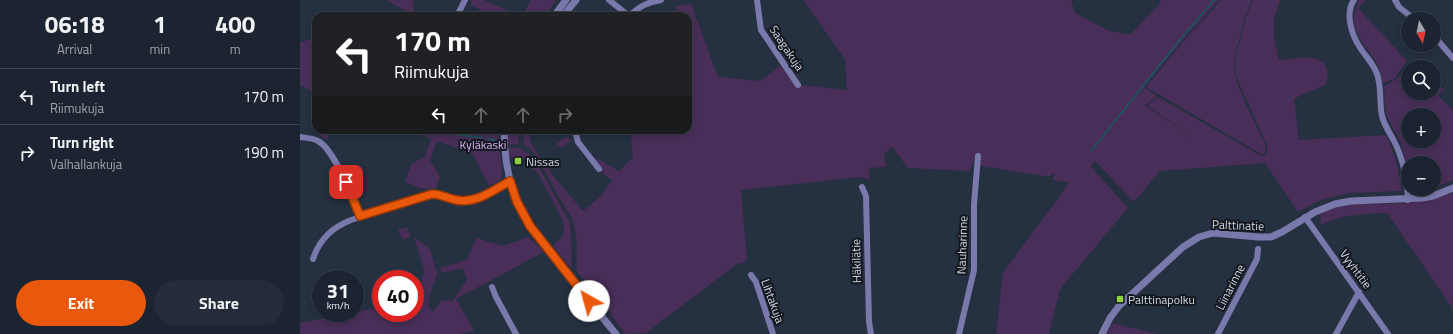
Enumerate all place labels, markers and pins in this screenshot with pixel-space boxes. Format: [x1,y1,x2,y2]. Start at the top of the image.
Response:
place label: Nissas [526,152,560,171]
marker: Nissas [513,156,523,166]
pin [329,165,363,199]
place label: Palttinapolku [1128,290,1195,309]
marker: Palttinapolku [1115,294,1125,304]

